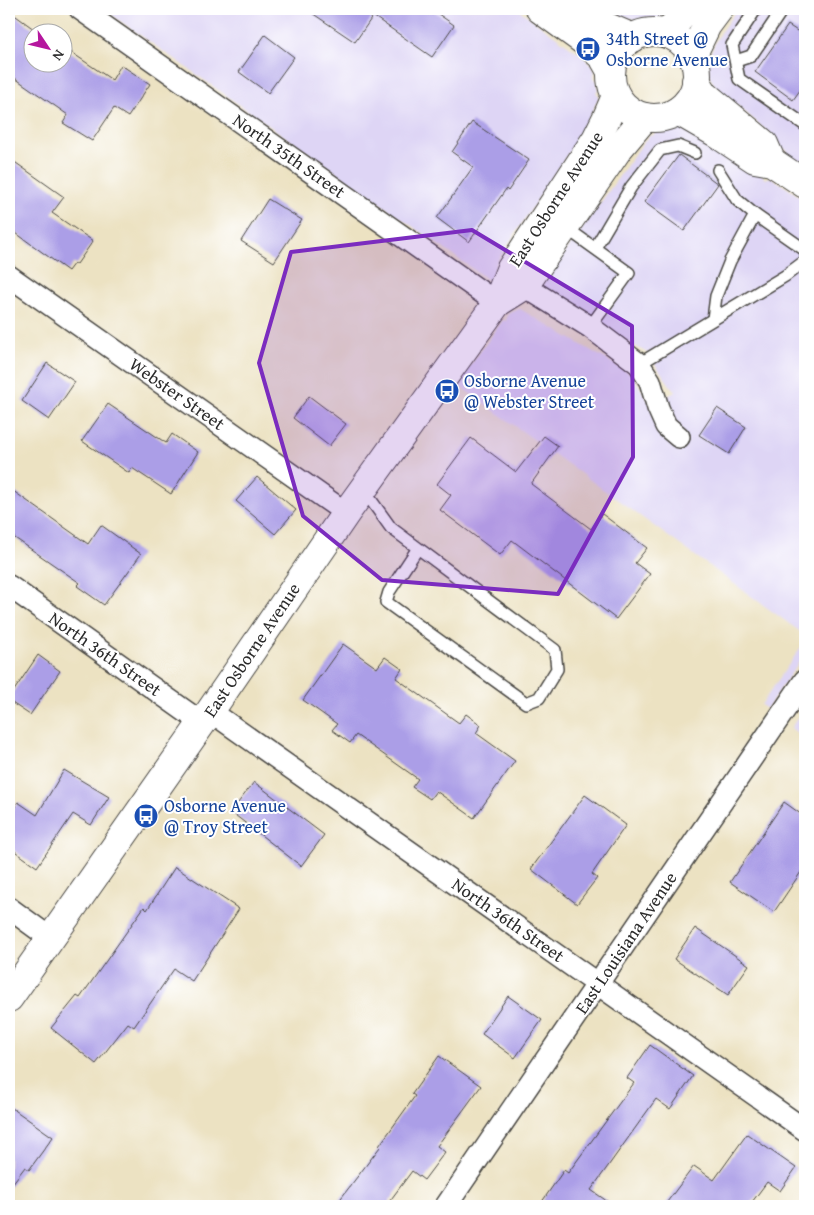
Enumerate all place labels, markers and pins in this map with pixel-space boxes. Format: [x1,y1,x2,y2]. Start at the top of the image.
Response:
place label: 34th Street @ Osborne Avenue [606,25,728,73]
bus stop icon: 34th Street @ Osborne Avenue [575,36,601,62]
place label: Osborne Avenue @ Webster Street [464,367,595,415]
bus stop icon: Osborne Avenue @ Webster Street [434,378,460,404]
place label: Osborne Avenue @ Troy Street [164,792,286,840]
bus stop icon: Osborne Avenue @ Troy Street [133,803,159,829]

